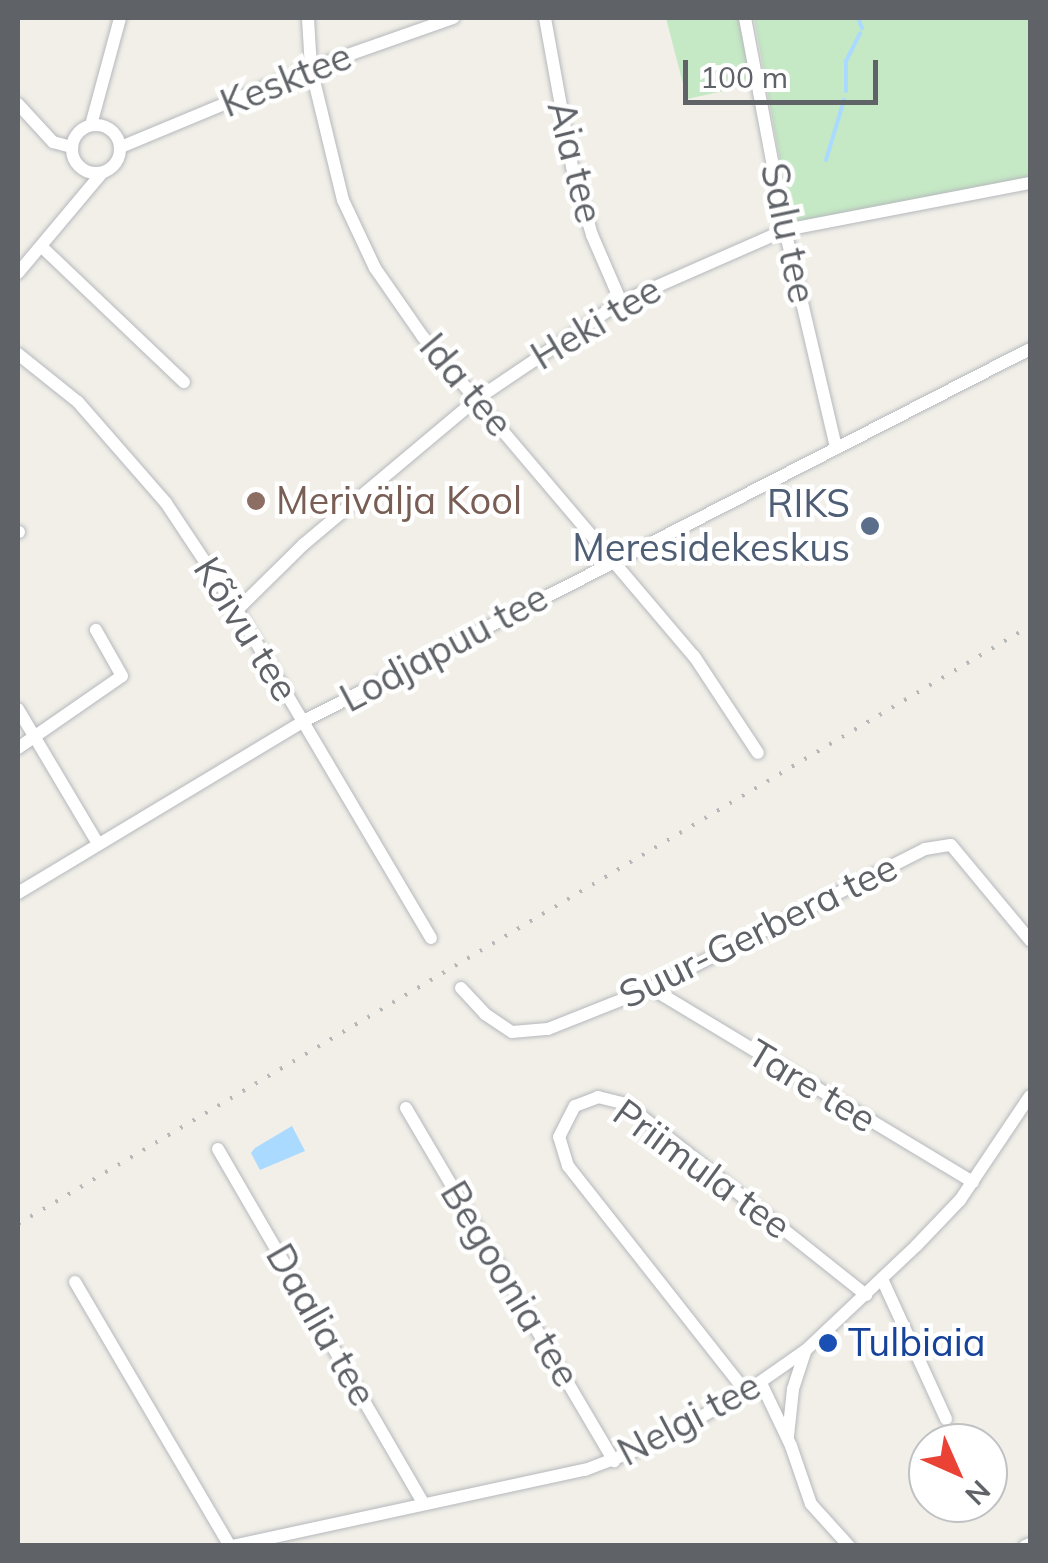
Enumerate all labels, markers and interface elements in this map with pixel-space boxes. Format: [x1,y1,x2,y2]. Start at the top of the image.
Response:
street label: Kesktee [214,33,358,127]
scale bar [688,40,883,102]
text: 100 m [700,58,788,96]
street label: Aia tee [538,96,612,228]
street label: Salu tee [751,159,825,307]
street label: Heki tee [523,267,669,379]
street label: Ida tee [410,324,522,446]
place label: Merivälja Kool [276,478,522,524]
place label: RIKS Meresidekeskus [572,481,850,570]
marker: Merivälja Kool [245,490,267,512]
marker: RIKS Meresidekeskus [859,515,881,537]
street label: Kõivu tee [184,549,308,709]
street label: Lodjapuu tee [333,574,555,722]
street label: Suur-Gerbera tee [612,844,904,1018]
street label: Tare tee [740,1030,884,1142]
street label: Priimula tee [605,1089,799,1249]
street label: Begoonia tee [431,1173,589,1395]
street label: Daalia tee [256,1236,386,1414]
place label: Tulbiaia [848,1320,986,1366]
marker: Tulbiaia [817,1332,839,1354]
street label: Nelgi tee [610,1363,768,1475]
north arrow [908,1423,1008,1523]
text: N [958,1473,998,1513]

